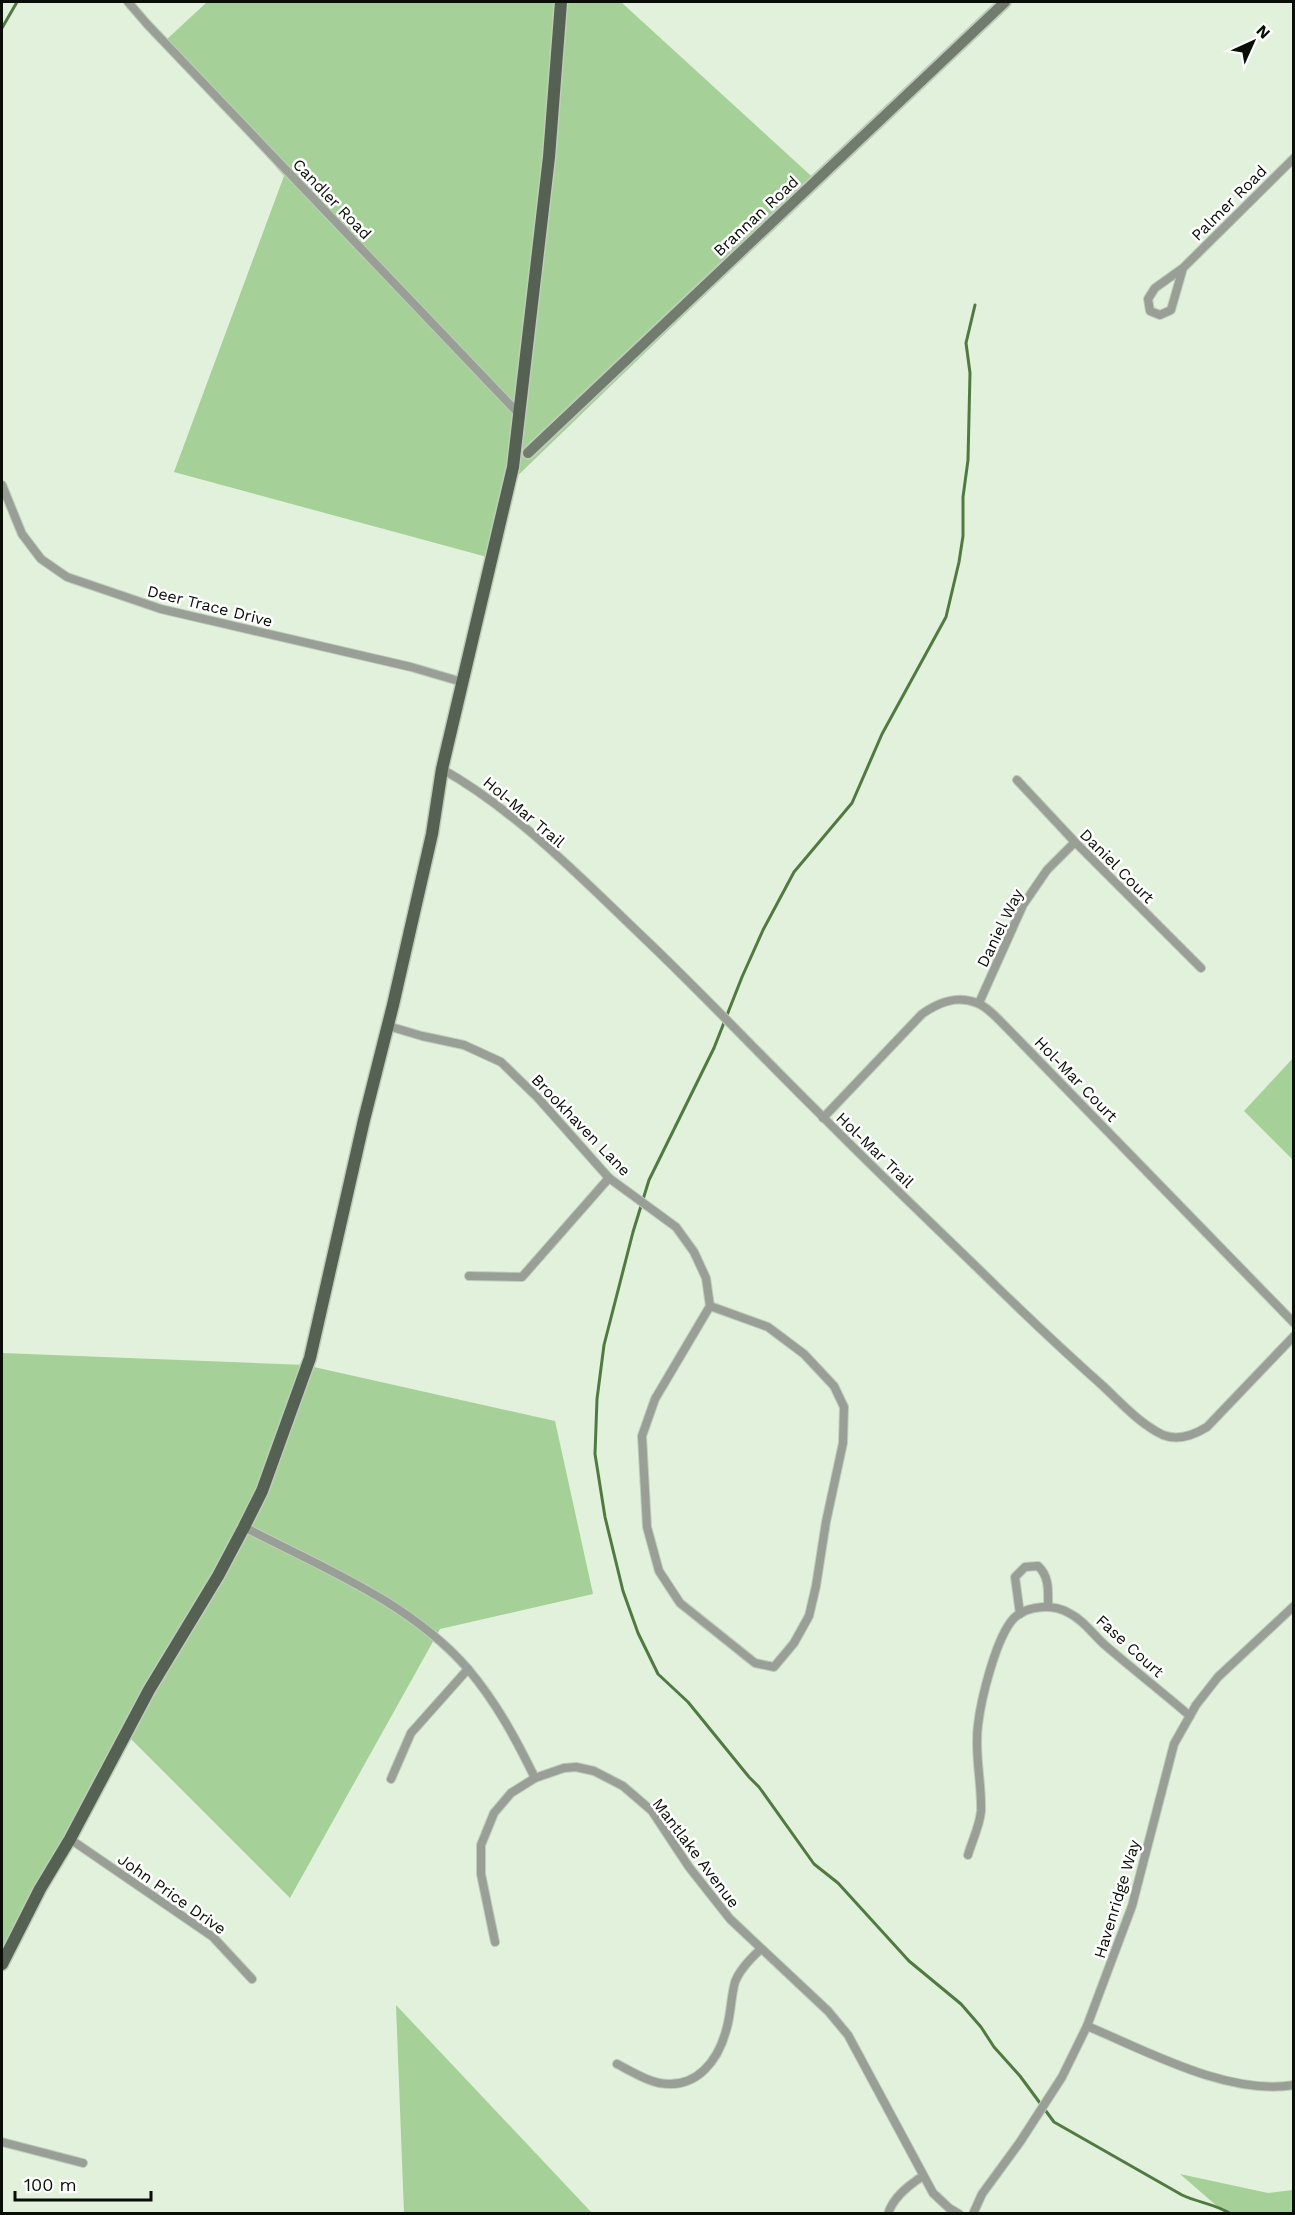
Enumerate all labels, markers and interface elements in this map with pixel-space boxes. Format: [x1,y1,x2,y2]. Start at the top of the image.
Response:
north arrow [1223,12,1283,72]
text: N [1252,21,1274,43]
street label: Candler Road [289,155,375,243]
street label: Palmer Road [1187,161,1271,245]
street label: Brannan Road [710,172,802,260]
street label: Deer Trace Drive [145,581,275,631]
street label: Hol-Mar Trail [479,772,569,852]
street label: Daniel Court [1076,825,1158,907]
street label: Daniel Way [973,885,1027,970]
street label: Hol-Mar Court [1031,1032,1122,1126]
street label: Brookhaven Lane [527,1070,635,1180]
street label: Hol-Mar Trail [832,1108,918,1192]
street label: Fase Court [1092,1611,1168,1681]
street label: Mantlake Avenue [649,1794,743,1912]
street label: Havenridge Way [1090,1837,1144,1961]
street label: John Price Drive [114,1850,230,1938]
scale bar [15,2164,152,2202]
text: 100 m [24,2174,77,2195]

